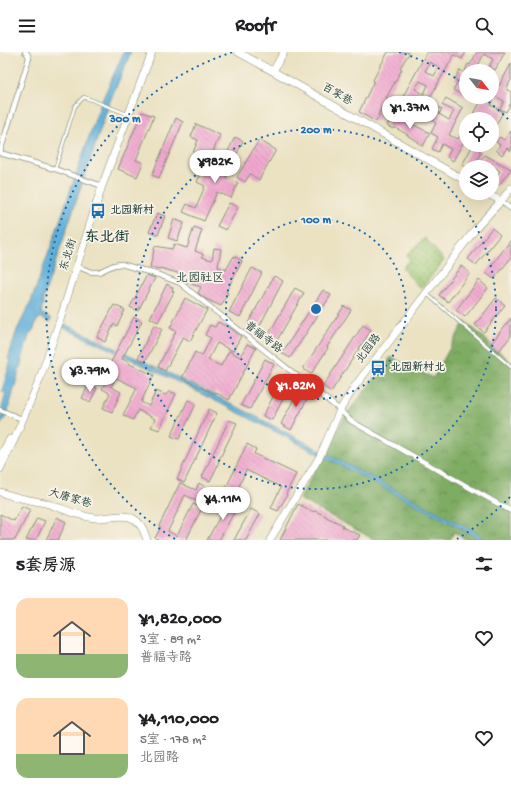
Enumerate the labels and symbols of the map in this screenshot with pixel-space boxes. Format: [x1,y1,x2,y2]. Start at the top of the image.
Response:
north arrow [459,64,499,104]
street label: 百家巷 [320,81,355,108]
pin: ¥1.37M [377,96,443,130]
text: 300 m [108,113,141,127]
text: 200 m [301,124,332,138]
pin: ¥982K [187,150,243,184]
bus stop icon: 北园新村 [89,202,107,220]
place label: 北园新村 [110,203,154,217]
text: 100 m [300,214,331,228]
district label: 东北街 [84,229,130,247]
street label: 东北街 [57,236,80,273]
district label: 北园社区 [176,271,224,286]
centre of rings [309,302,323,316]
street label: 普福寺路 [242,319,285,356]
street label: 北园路 [353,332,384,366]
pin: ¥3.79M [57,359,123,393]
bus stop icon: 北园新村北 [369,359,387,377]
place label: 北园新村北 [390,360,445,374]
pin: ¥1.82M [263,374,329,408]
street label: 大唐家巷 [47,486,93,511]
pin: ¥4.11M [190,487,256,521]

